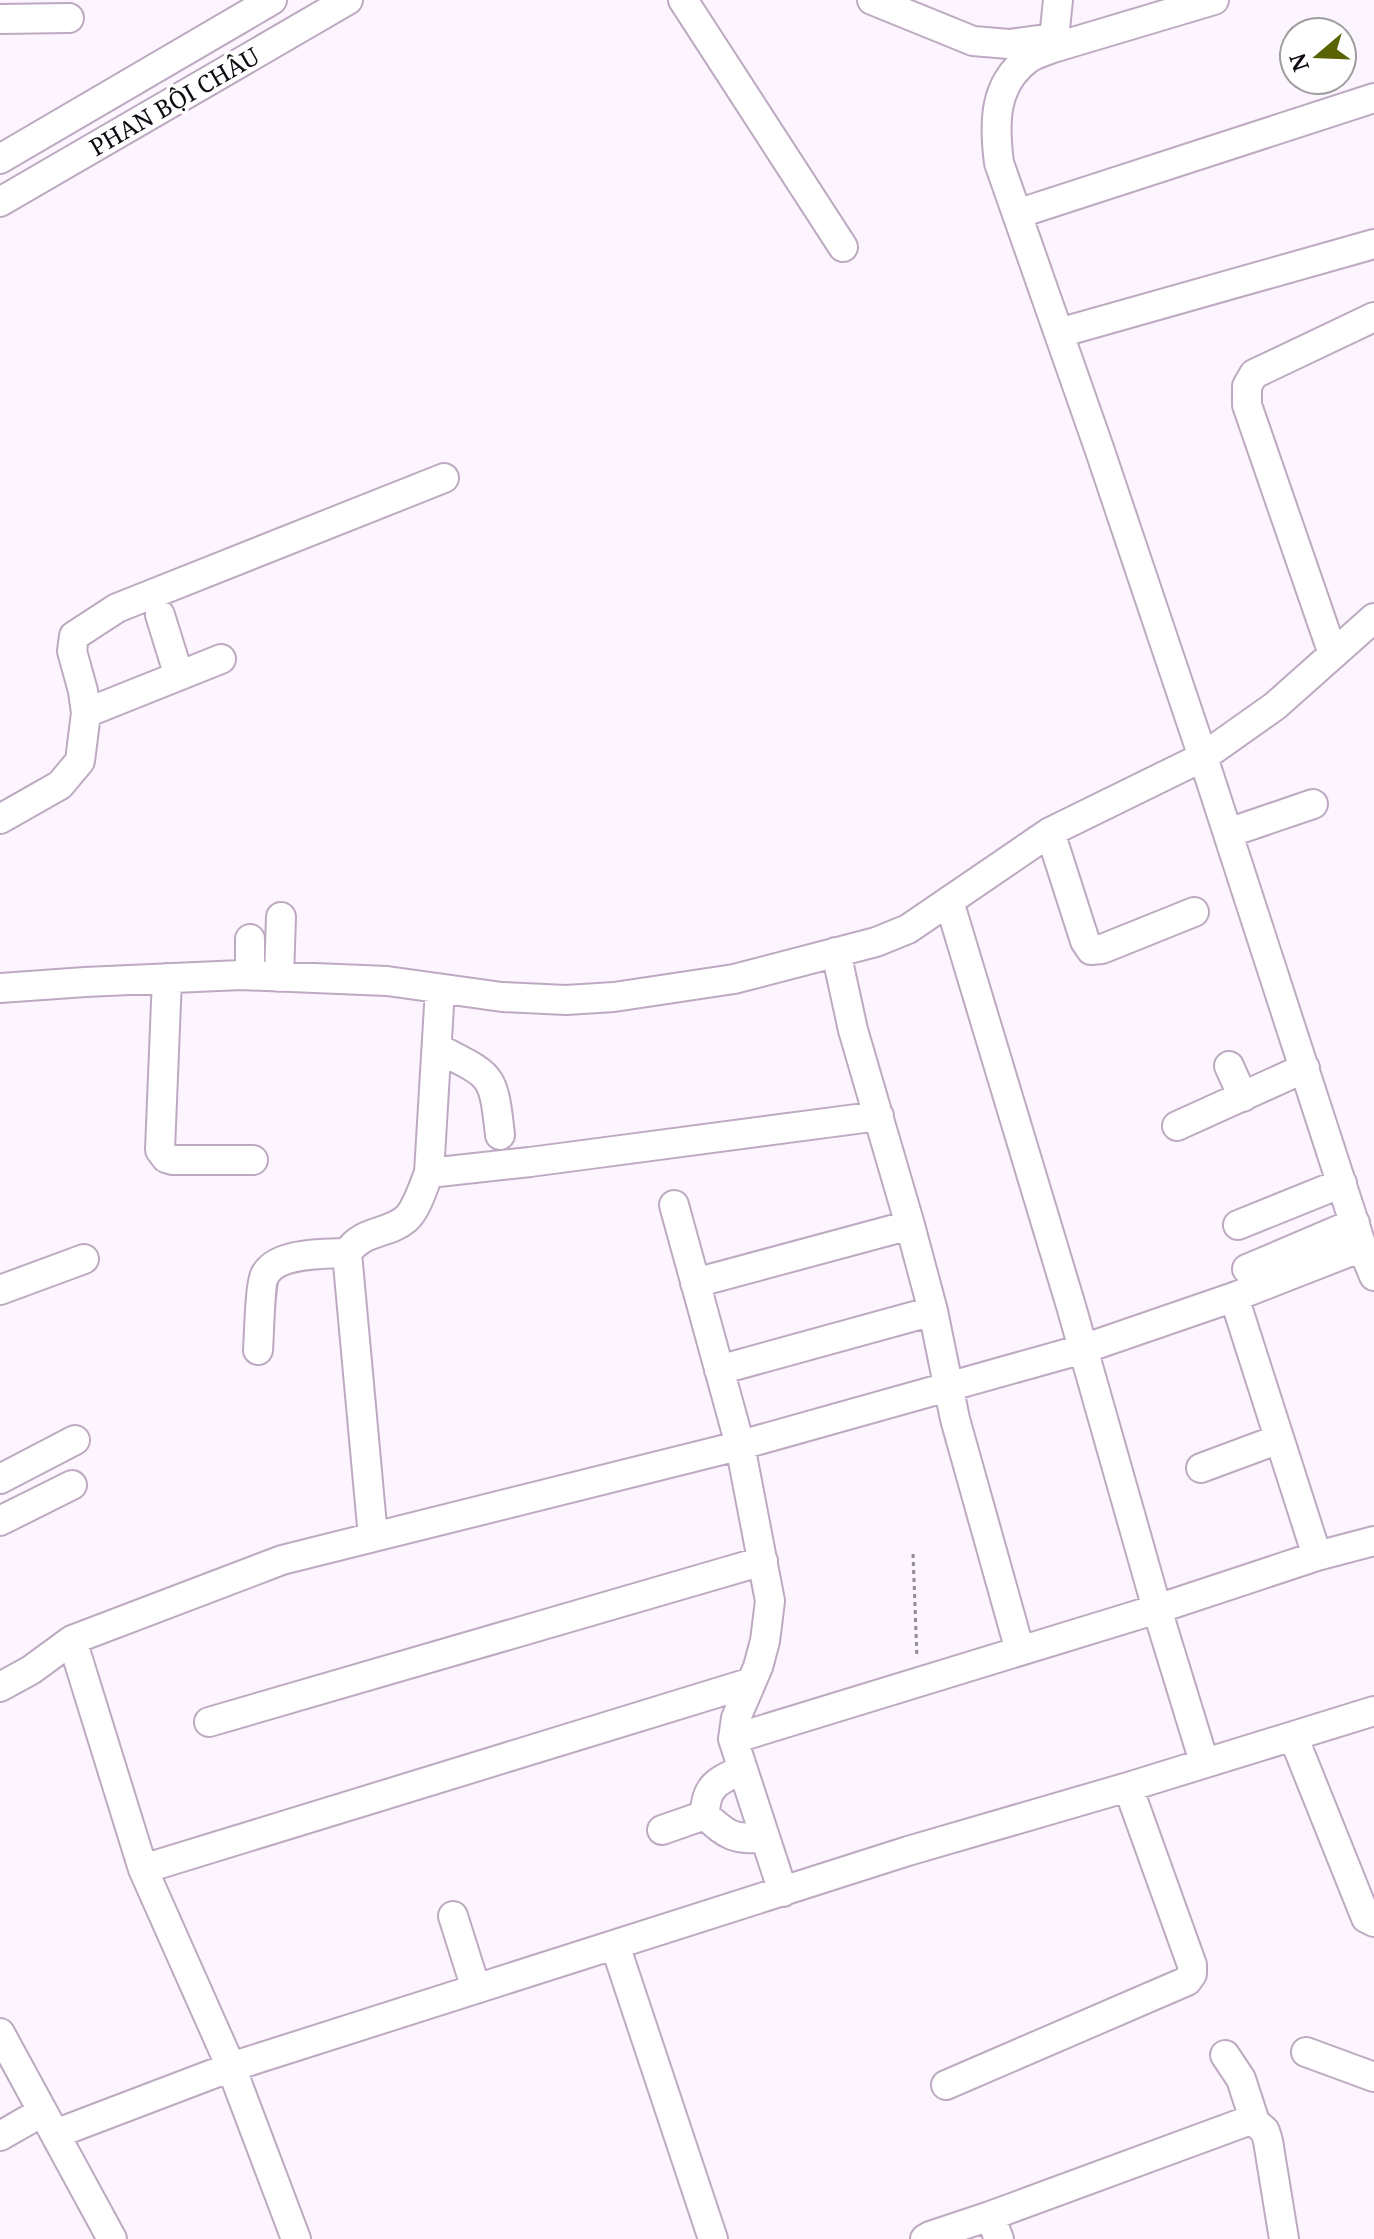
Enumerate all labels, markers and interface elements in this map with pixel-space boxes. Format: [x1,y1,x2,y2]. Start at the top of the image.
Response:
north arrow [1278,16,1358,96]
street label: PHAN BỘI CHÂU [83,39,265,163]
text: N [1281,50,1315,76]

